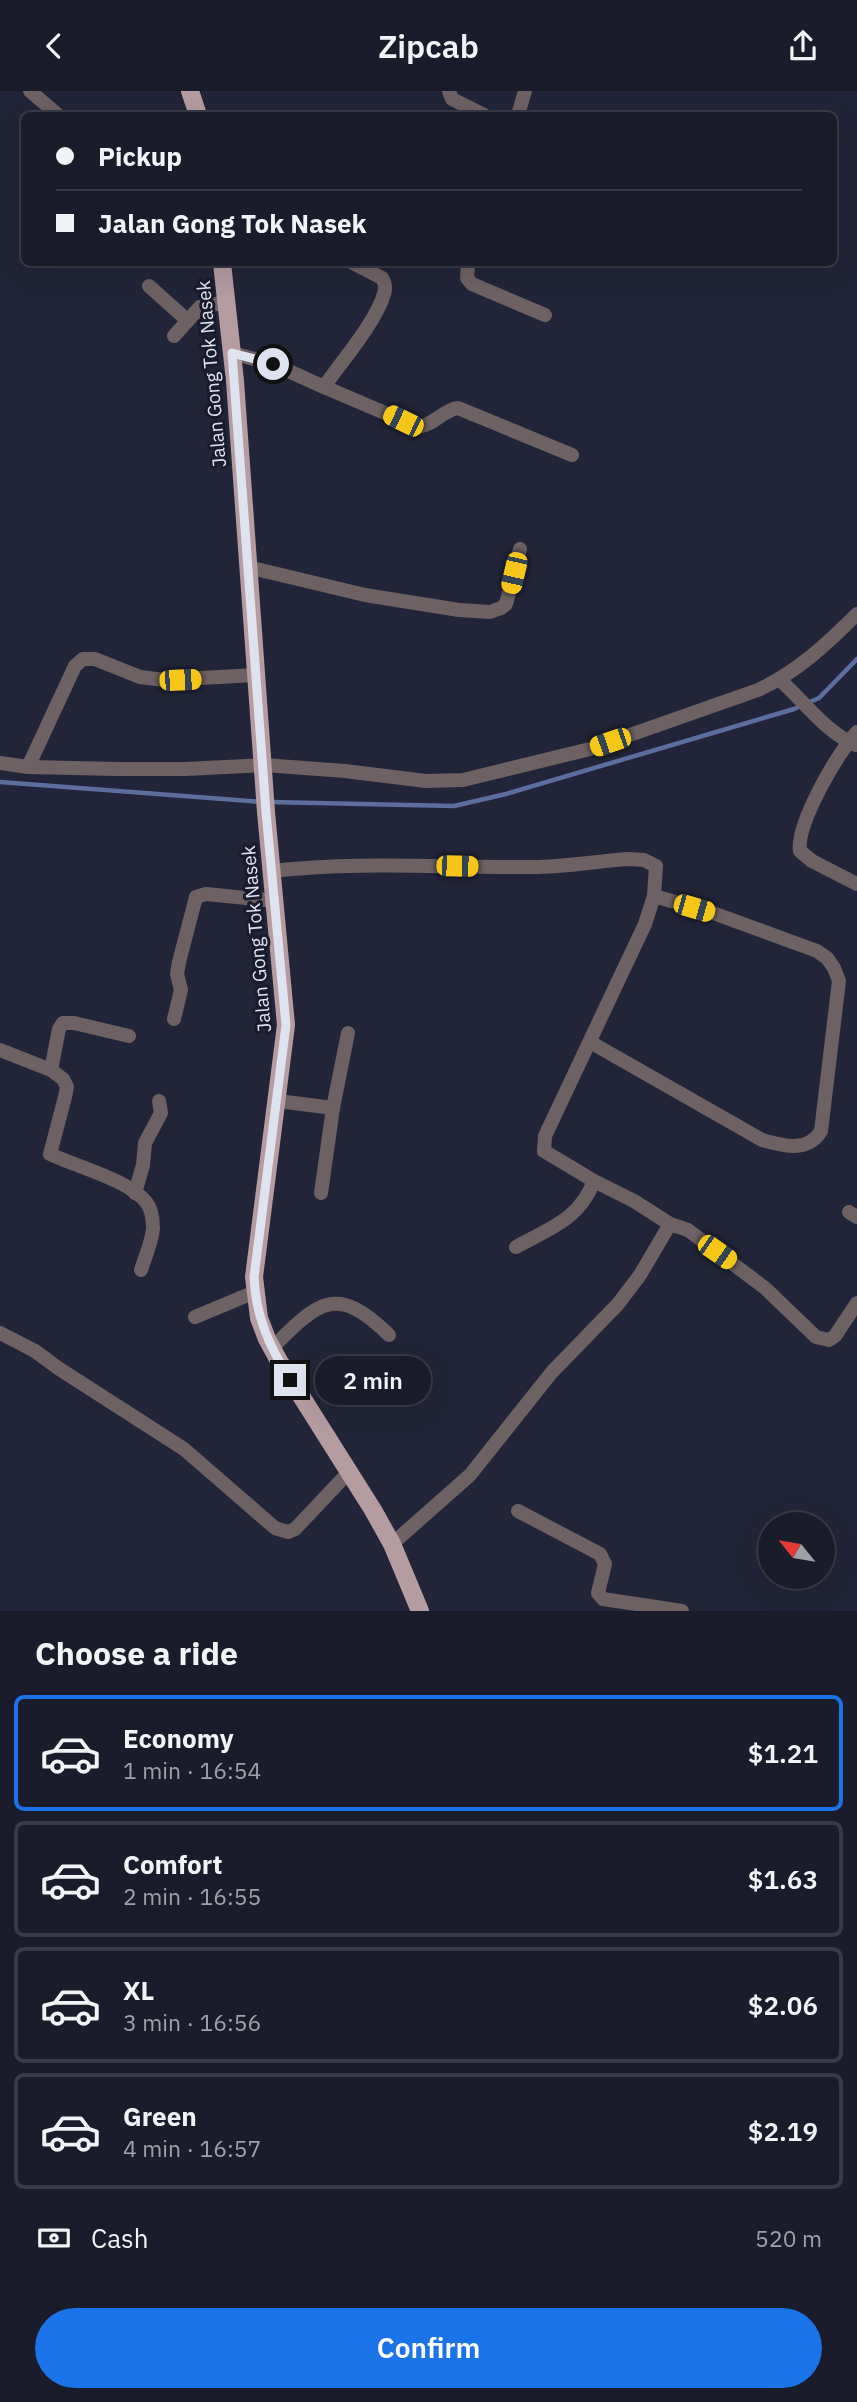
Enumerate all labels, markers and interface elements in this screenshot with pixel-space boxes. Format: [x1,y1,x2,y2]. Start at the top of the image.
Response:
text: Zipcab [378,25,479,67]
icon: back [35,27,73,65]
icon: share [784,27,822,65]
text: Pickup [98,139,182,173]
text: Jalan Gong Tok Nasek [98,206,367,240]
street label: Jalan Gong Tok Nasek [191,279,231,469]
route start [257,348,289,380]
car [380,402,427,440]
car [500,550,529,596]
car [159,669,202,691]
car [587,725,634,759]
street label: Jalan Gong Tok Nasek [236,844,276,1034]
car [436,855,479,877]
car [671,892,718,924]
car [694,1231,741,1273]
callout: 2 min [314,1355,430,1405]
route end [274,1364,306,1396]
text: 2 min [343,1365,403,1395]
north arrow [758,1512,835,1589]
map controls [758,1512,835,1589]
text: Choose a ride [35,1632,238,1674]
text: Economy [123,1721,234,1755]
icon: car [39,1722,102,1785]
text: $1.21 [748,1736,818,1770]
text: 1 min · 16:54 [123,1755,261,1785]
text: Comfort [123,1847,222,1881]
icon: car [39,1848,102,1911]
text: $1.63 [748,1862,818,1896]
text: 2 min · 16:55 [123,1881,261,1911]
text: XL [123,1973,154,2007]
icon: car [39,1974,102,2037]
text: $2.06 [748,1988,818,2022]
text: 3 min · 16:56 [123,2007,261,2037]
text: Green [123,2099,197,2133]
icon: car [39,2100,102,2163]
text: $2.19 [748,2114,818,2148]
text: 4 min · 16:57 [123,2133,261,2163]
icon: cash [35,2219,73,2257]
text: Cash [91,2221,148,2255]
text: 520 m [755,2223,822,2253]
button: Confirm [35,2308,822,2388]

